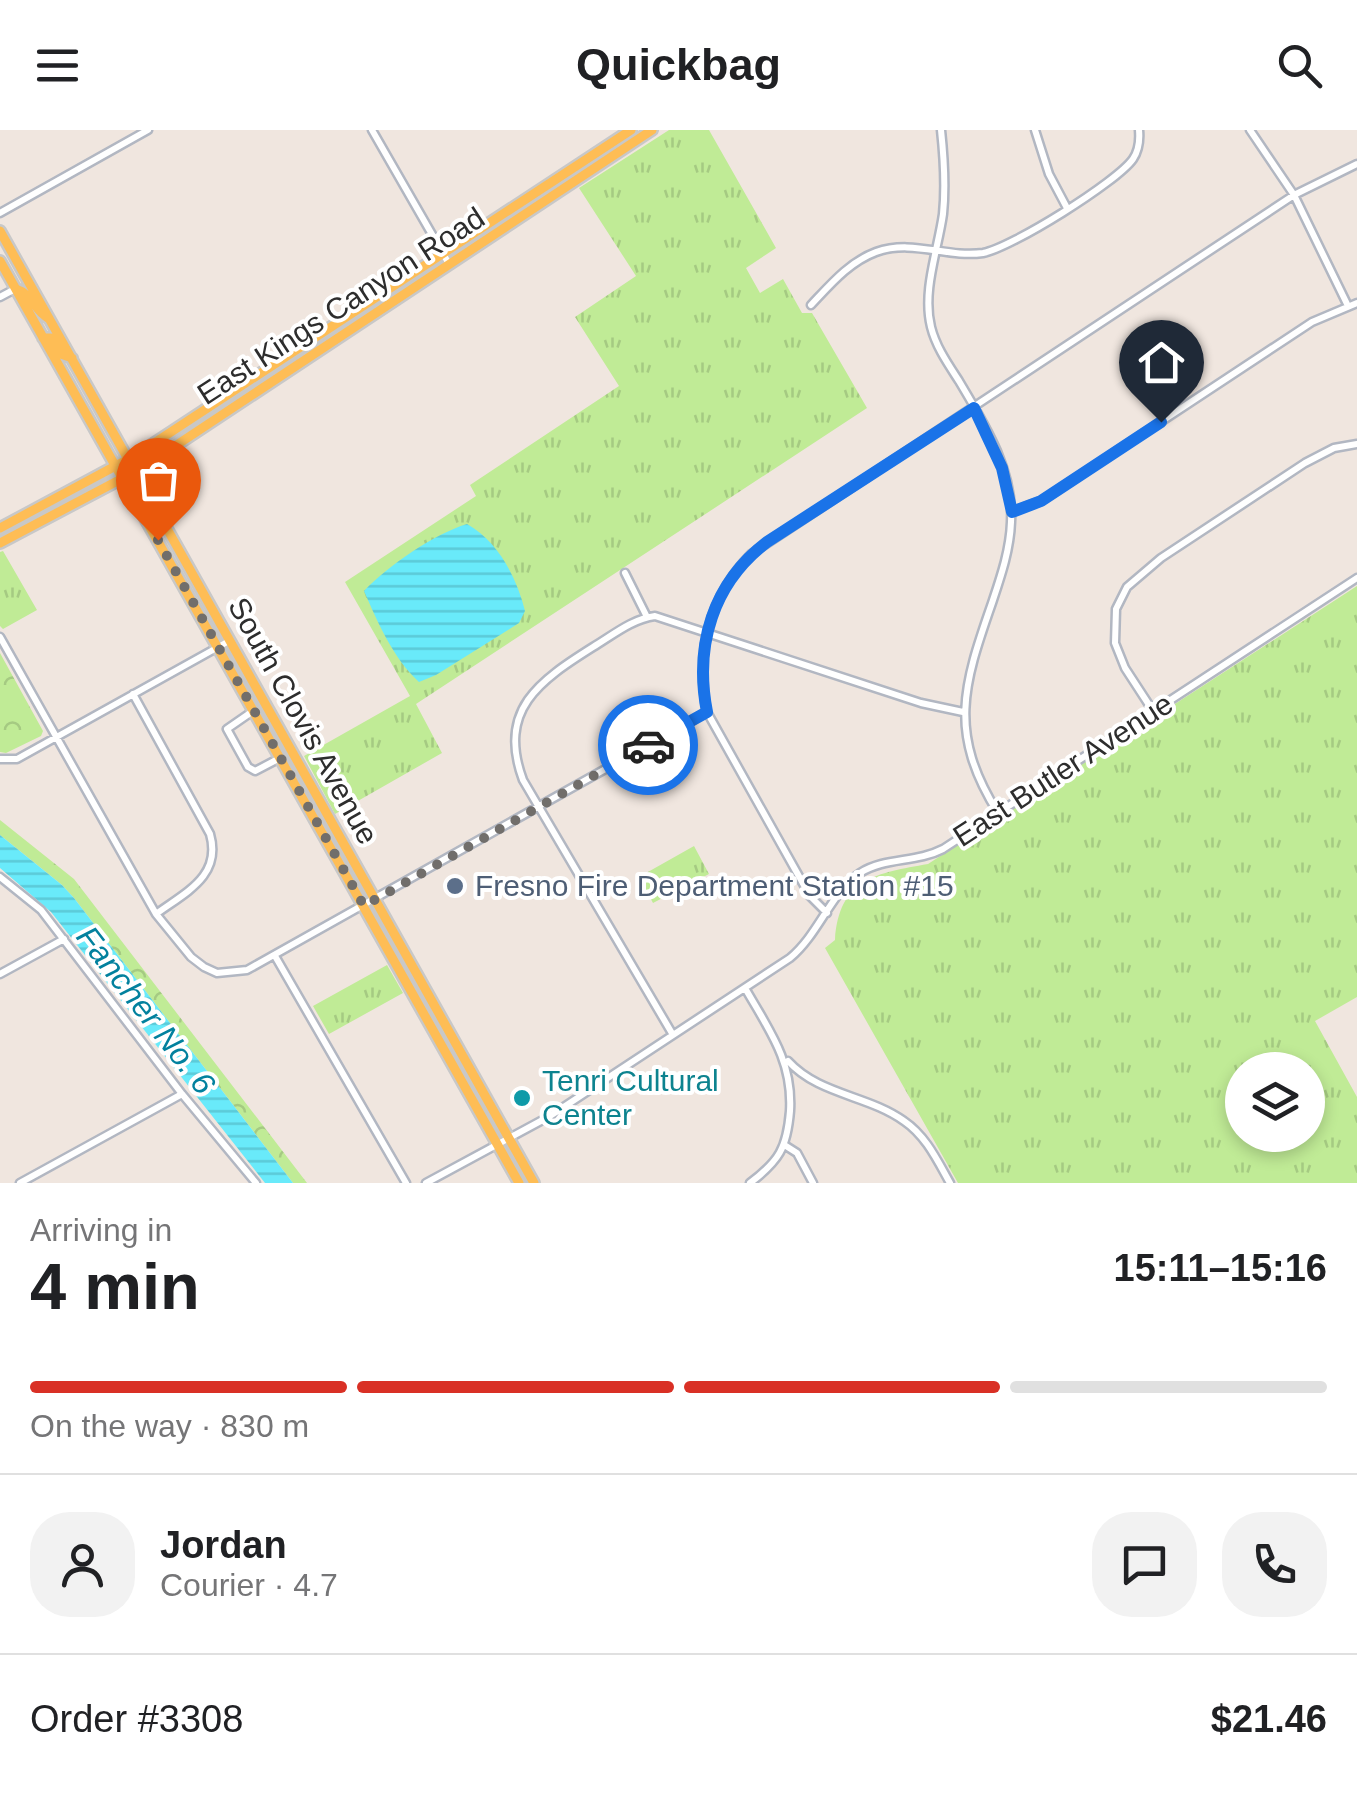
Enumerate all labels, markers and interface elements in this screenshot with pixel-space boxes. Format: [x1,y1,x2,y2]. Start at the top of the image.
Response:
icon: menu [30,38,85,93]
icon: search [1272,38,1327,93]
text: Quickbag [576,39,781,90]
street label: East Kings Canyon Road [191,200,490,411]
pin [1119,320,1204,423]
icon: home [1134,335,1189,390]
pin [116,438,201,541]
icon: bag [131,453,186,508]
street label: South Clovis Avenue [222,592,385,850]
street label: East Butler Avenue [947,686,1178,853]
courier [598,695,698,795]
icon: car [621,718,676,773]
place label: Fresno Fire Department Station #15 [475,869,954,902]
marker: Fresno Fire Department Station #15 [444,875,466,897]
water label: Fancher No. 6 [69,919,223,1101]
map controls [1225,1052,1325,1152]
button: layers [1225,1052,1325,1152]
place label: Tenri Cultural Center [542,1064,719,1131]
marker: Tenri Cultural Center [511,1087,533,1109]
text: Arriving in [30,1212,172,1248]
text: 15:11–15:16 [1114,1247,1327,1289]
text: 4 min [30,1250,200,1323]
text: On the way · 830 m [30,1408,309,1444]
button: person [30,1512,135,1617]
button: chat [1092,1512,1197,1617]
button: phone [1222,1512,1327,1617]
text: Jordan [160,1524,287,1566]
text: Courier · 4.7 [160,1567,338,1603]
text: Order #3308 [30,1698,243,1740]
text: $21.46 [1211,1698,1327,1740]

